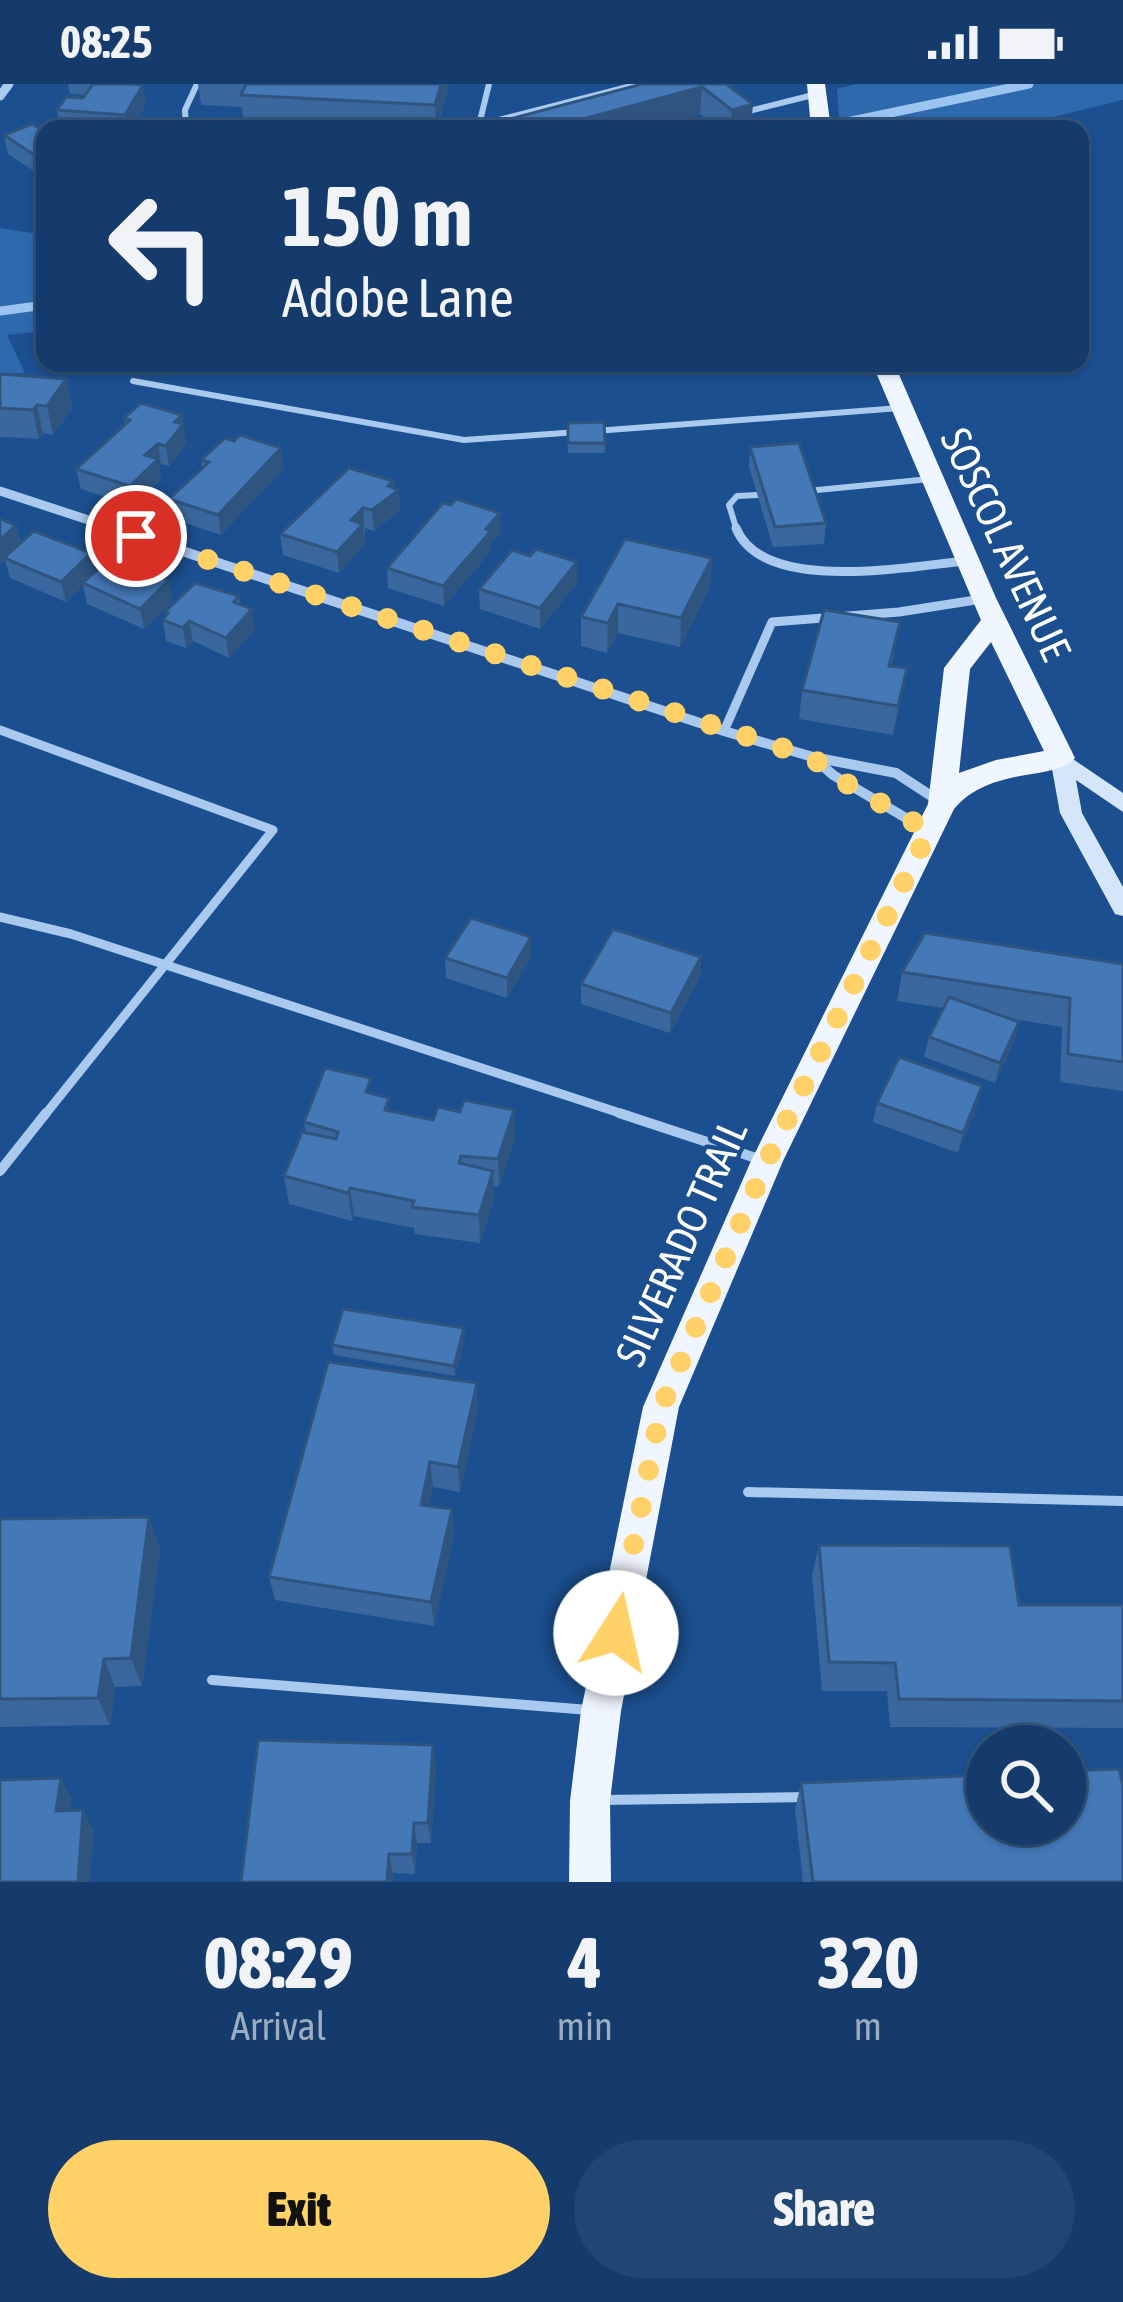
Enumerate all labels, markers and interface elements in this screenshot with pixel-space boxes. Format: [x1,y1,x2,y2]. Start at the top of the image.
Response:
text: 08:25 [60,16,153,68]
icon: left [84,168,240,324]
text: 150 m [282,168,472,264]
text: Adobe Lane [282,267,514,328]
street label: SOSCOL AVENUE [931,421,1081,668]
pin [85,485,187,587]
icon: arrive [103,503,169,569]
street label: SILVERADO TRAIL [606,1113,756,1373]
position arrow [553,1570,679,1696]
map controls [966,1725,1086,1845]
button: search [966,1725,1086,1845]
text: 08:29 [204,1921,353,2003]
text: 4 [568,1921,602,2003]
text: 320 [817,1921,919,2003]
text: Arrival [231,2004,326,2048]
text: min [557,2004,613,2048]
text: m [854,2004,882,2048]
button: Exit [48,2140,550,2278]
button: Share [574,2140,1075,2278]

